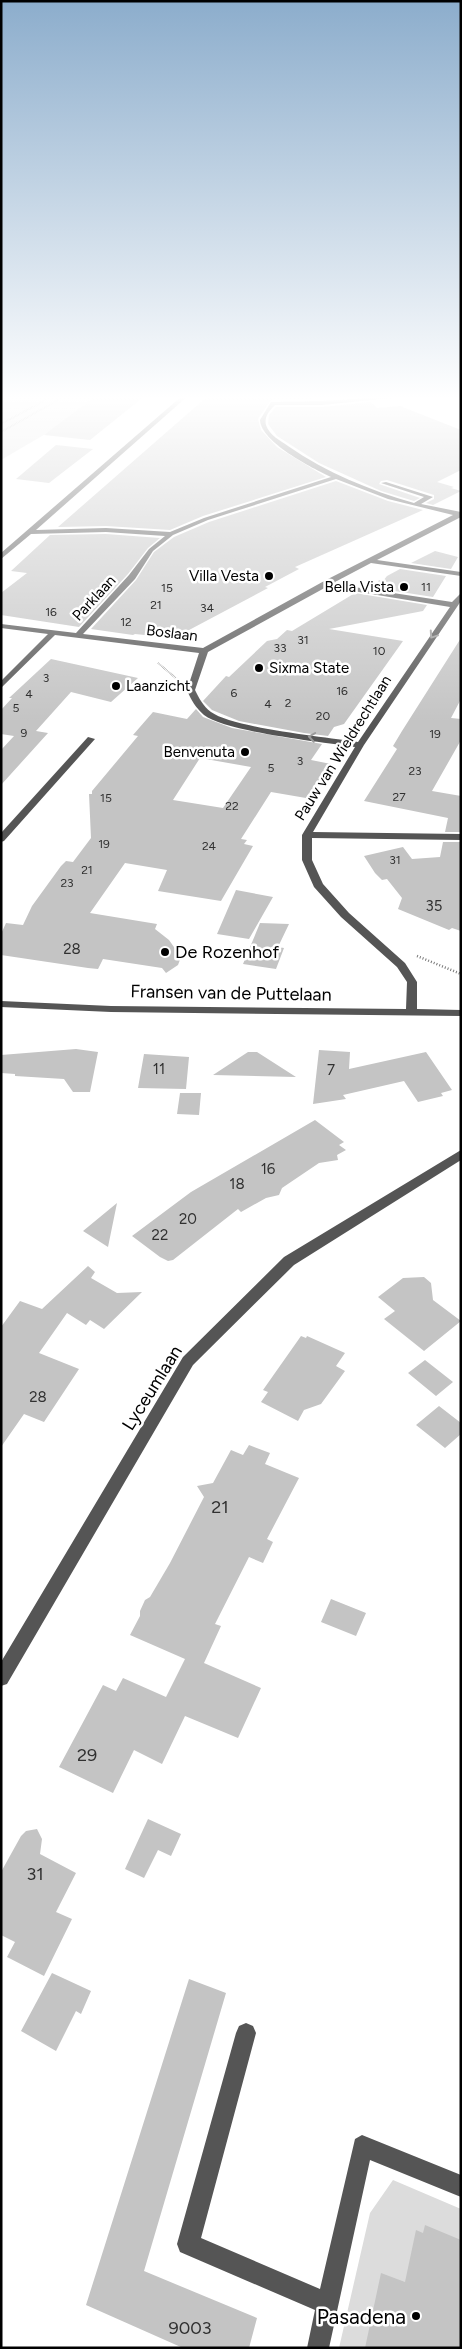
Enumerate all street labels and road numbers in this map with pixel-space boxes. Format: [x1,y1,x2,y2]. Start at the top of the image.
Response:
street label: Parklaan [68,572,120,624]
street label: Boslaan [145,621,199,645]
street label: Pauw van Wieldrechtlaan [291,672,395,824]
street label: Fransen van de Puttelaan [130,980,332,1006]
street label: Lyceumlaan [117,1342,187,1434]

